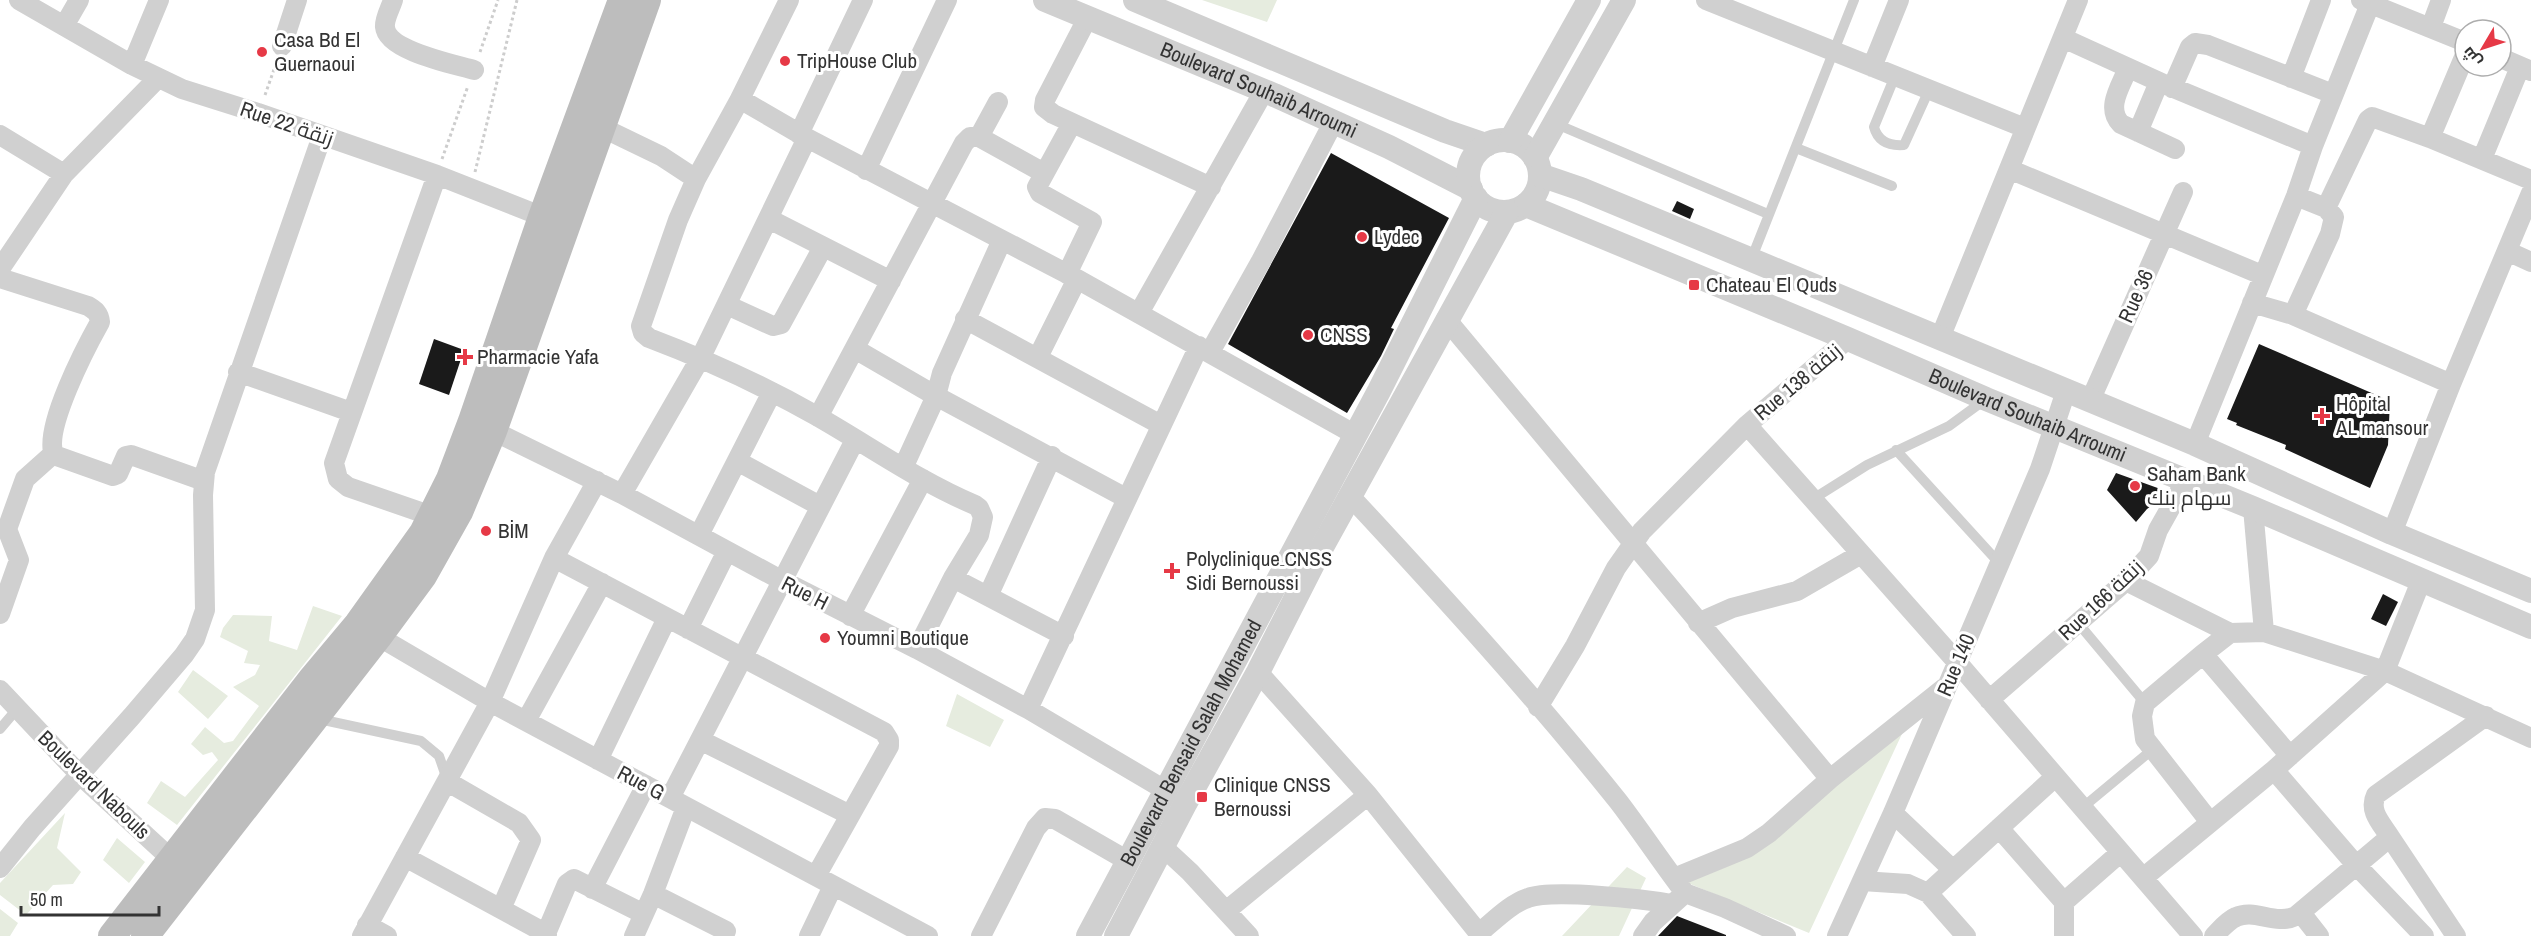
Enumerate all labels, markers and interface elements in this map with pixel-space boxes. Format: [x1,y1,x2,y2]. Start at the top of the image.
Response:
north arrow [2453,18,2513,78]
place label: Casa Bd El Guernaoui [274,25,360,78]
street label: Boulevard Souhaib Arroumi [1156,34,1362,145]
text: ش [2456,43,2486,72]
marker: Casa Bd El Guernaoui [255,45,269,59]
place label: TripHouse Club [797,46,917,75]
marker: TripHouse Club [778,54,792,68]
street label: Rue 22 زنقة [237,94,338,153]
place label: Lydec [1374,222,1419,251]
marker: Lydec [1355,230,1369,244]
street label: Rue 36 [2111,265,2160,327]
place label: Chateau El Quds [1706,270,1837,299]
marker: Chateau El Quds [1687,278,1701,292]
place label: CNSS [1320,320,1368,349]
marker: CNSS [1301,328,1315,342]
street label: Rue 138 زنقة [1748,336,1848,427]
place label: Pharmacie Yafa [477,342,599,371]
marker: Pharmacie Yafa [458,350,472,364]
street label: Boulevard Souhaib Arroumi [1924,361,2131,469]
place label: Hôpital AL mansour [2335,389,2428,442]
marker: Hôpital AL mansour [2313,407,2331,425]
place label: Saham Bank سهام بنك [2147,459,2246,512]
marker: Saham Bank سهام بنك [2128,479,2142,493]
place label: BİM [498,516,529,545]
marker: BİM [479,524,493,538]
place label: Polyclinique ِCNSS Sidi Bernoussi [1186,544,1332,597]
street label: Rue 166 زنقة [2052,553,2150,647]
marker: Polyclinique ِCNSS Sidi Bernoussi [1163,562,1181,580]
street label: Rue H [777,569,834,617]
street label: Boulevard Bensaid Salah Mohamed [1113,614,1268,871]
place label: Youmni Boutique [837,623,969,652]
street label: Rue 140 [1929,629,1982,700]
marker: Youmni Boutique [818,631,832,645]
street label: Boulevard Nabouls [32,724,157,846]
street label: Rue G [612,758,670,807]
place label: Clinique CNSS Bernoussi [1214,770,1331,823]
marker: Clinique CNSS Bernoussi [1195,790,1209,804]
scale bar [21,879,159,917]
text: 50 m [30,887,63,912]

